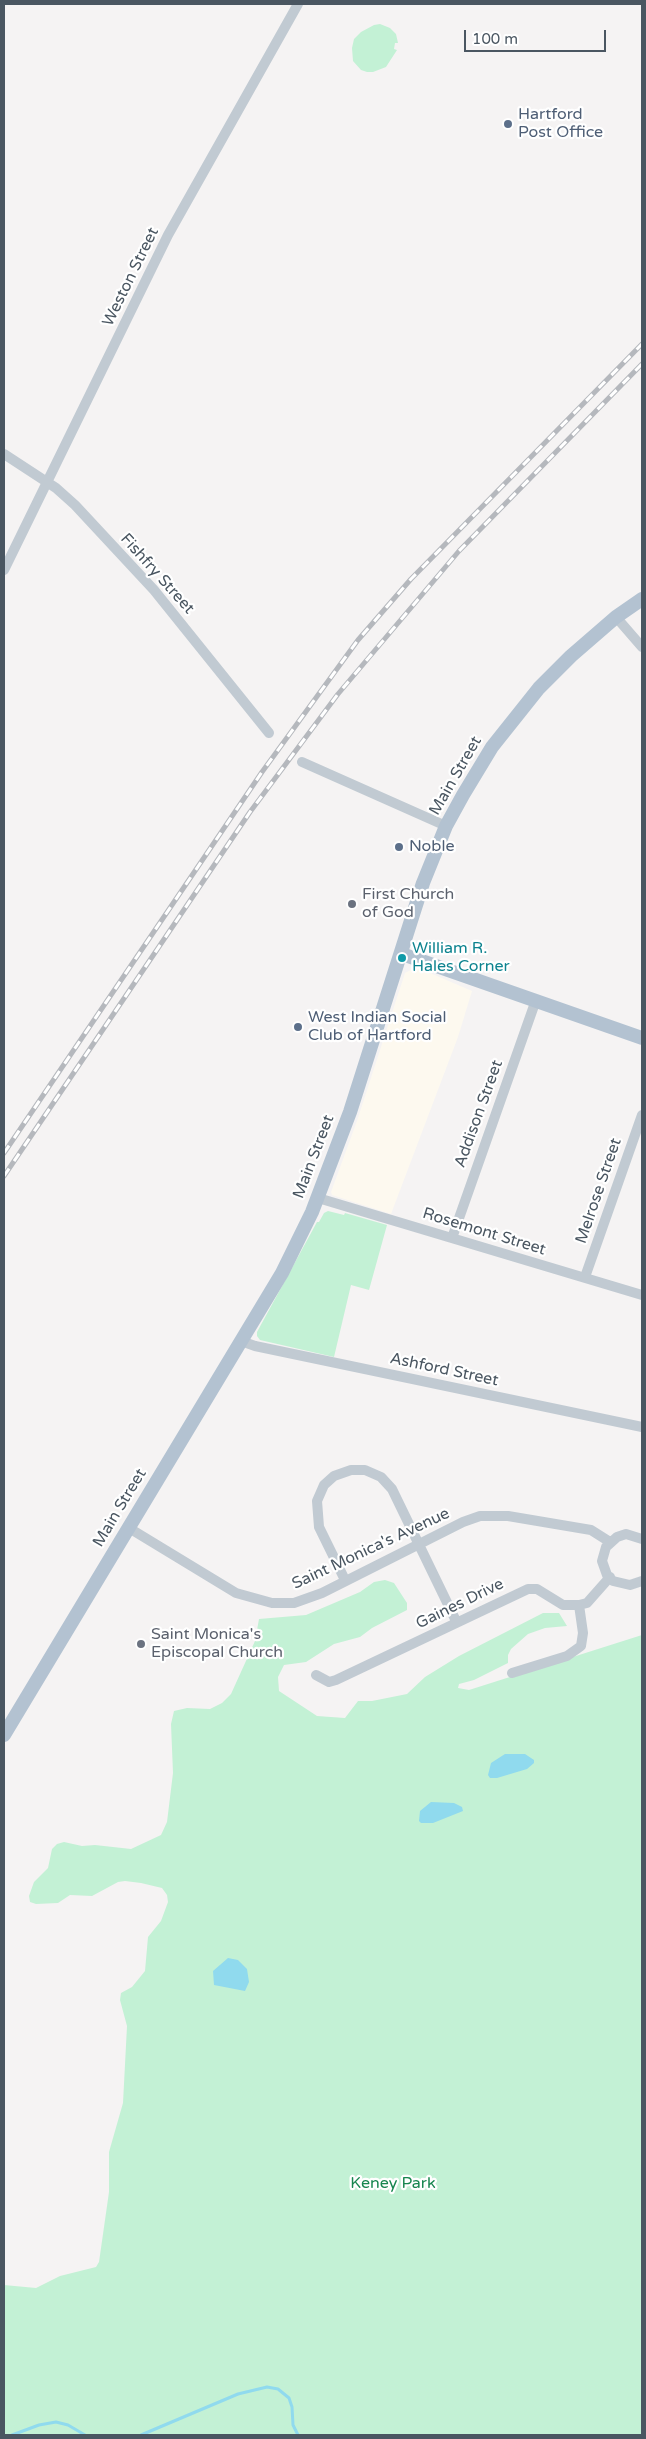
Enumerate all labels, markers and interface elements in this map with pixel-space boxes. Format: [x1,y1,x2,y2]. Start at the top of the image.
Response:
scale bar [466,20,608,52]
text: 100 m [472,30,518,48]
place label: Hartford Post Office [518,105,603,143]
marker: Hartford Post Office [502,118,514,130]
street label: Weston Street [99,224,163,330]
street label: Fishfry Street [116,530,198,618]
street label: Main Street [426,733,486,819]
place label: Noble [409,837,454,857]
marker: Noble [393,841,405,853]
place label: First Church of God [362,885,454,923]
marker: First Church of God [346,898,358,910]
place label: William R. Hales Corner [412,939,510,977]
marker: William R. Hales Corner [396,952,408,964]
place label: West Indian Social Club of Hartford [308,1008,447,1046]
marker: West Indian Social Club of Hartford [292,1021,304,1033]
street label: Addison Street [451,1058,507,1170]
street label: Main Street [289,1112,339,1202]
street label: Melrose Street [572,1136,626,1246]
street label: Rosemont Street [420,1204,548,1260]
street label: Ashford Street [388,1349,500,1391]
street label: Main Street [89,1465,151,1551]
street label: Saint Monica's Avenue [289,1504,453,1594]
street label: Gaines Drive [413,1575,507,1633]
place label: Saint Monica's Episcopal Church [151,1625,283,1663]
marker: Saint Monica's Episcopal Church [135,1638,147,1650]
park label: Keney Park [350,2174,436,2194]

